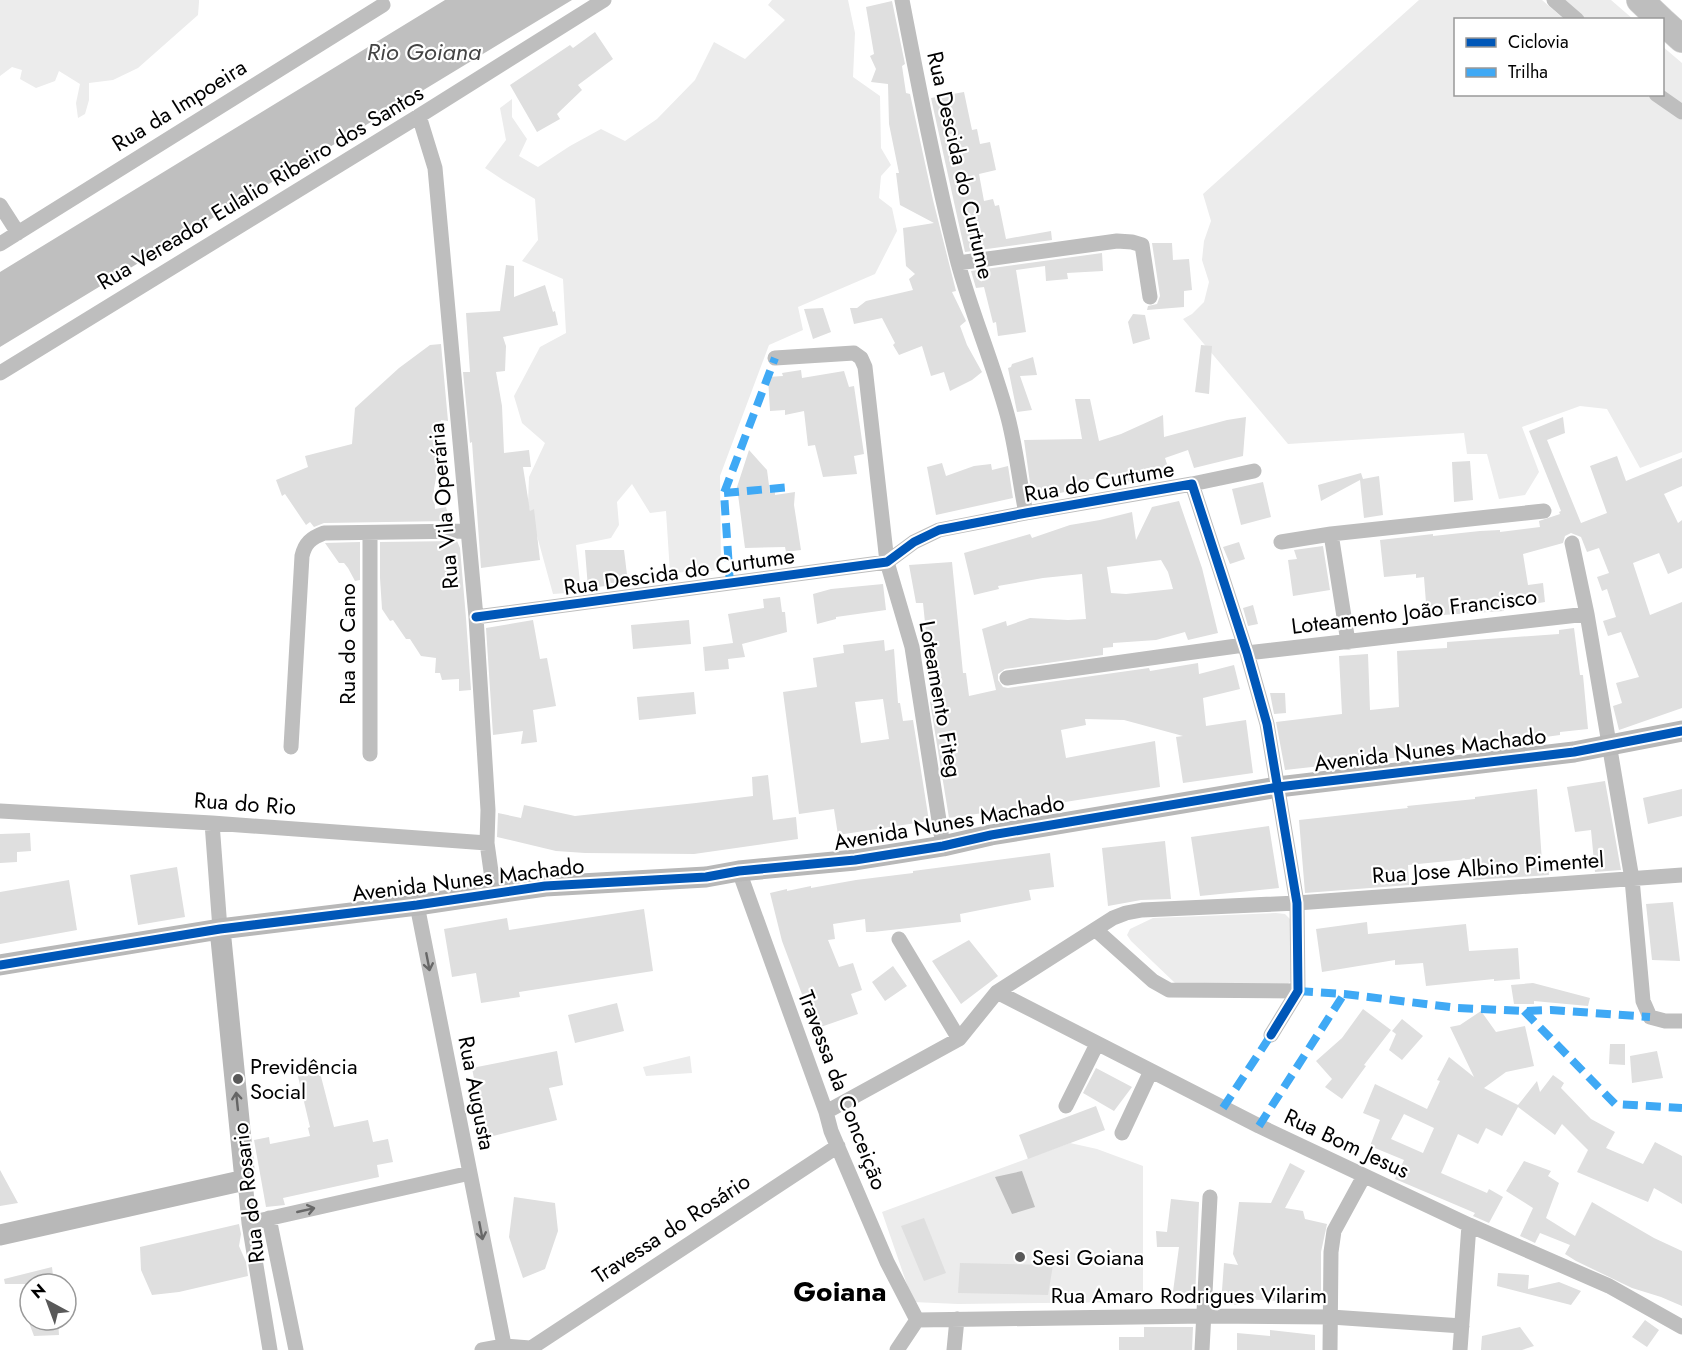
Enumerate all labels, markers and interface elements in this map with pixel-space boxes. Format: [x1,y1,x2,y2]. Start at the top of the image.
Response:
legend [1454,18,1664,96]
text: Ciclovia [1508,29,1569,55]
water label: Rio Goiana [367,34,481,69]
street label: Rua Descida do Curtume [919,48,1003,282]
street label: Rua da Impoeira [106,51,252,159]
text: Trilha [1508,59,1548,85]
street label: Rua Vereador Eulalio Ribeiro dos Santos [91,77,429,297]
street label: Rua Vila Operária [420,421,466,591]
street label: Rua do Curtume [1022,452,1176,510]
street label: Rua Descida do Curtume [561,539,797,603]
street label: Loteamento João Francisco [1289,580,1539,642]
street label: Rua do Cano [331,583,363,705]
street label: Loteamento Fiteg [911,618,971,780]
street label: Avenida Nunes Machado [1312,719,1548,779]
street label: Rua do Rio [193,783,297,823]
street label: Avenida Nunes Machado [831,786,1067,858]
street label: Rua Jose Albino Pimentel [1371,843,1605,891]
street label: Avenida Nunes Machado [350,849,586,909]
one-way arrow [423,952,434,972]
street label: Travessa da Conceição [790,986,896,1194]
street label: Rua Augusta [450,1033,504,1153]
place label: Previdência Social [250,1050,357,1107]
marker: Previdência Social [231,1072,245,1086]
one-way arrow [231,1092,242,1112]
street label: Rua Bom Jesus [1279,1100,1415,1186]
street label: Rua do Rosario [224,1121,272,1265]
street label: Travessa do Rosário [586,1165,756,1291]
one-way arrow [297,1203,316,1215]
one-way arrow [476,1221,487,1240]
place label: Sesi Goiana [1032,1241,1144,1273]
marker: Sesi Goiana [1013,1250,1027,1264]
district label: Goiana [793,1271,887,1312]
north arrow [18,1272,78,1332]
text: N [26,1278,51,1304]
street label: Rua Amaro Rodrigues Vilarim [1051,1279,1327,1311]

